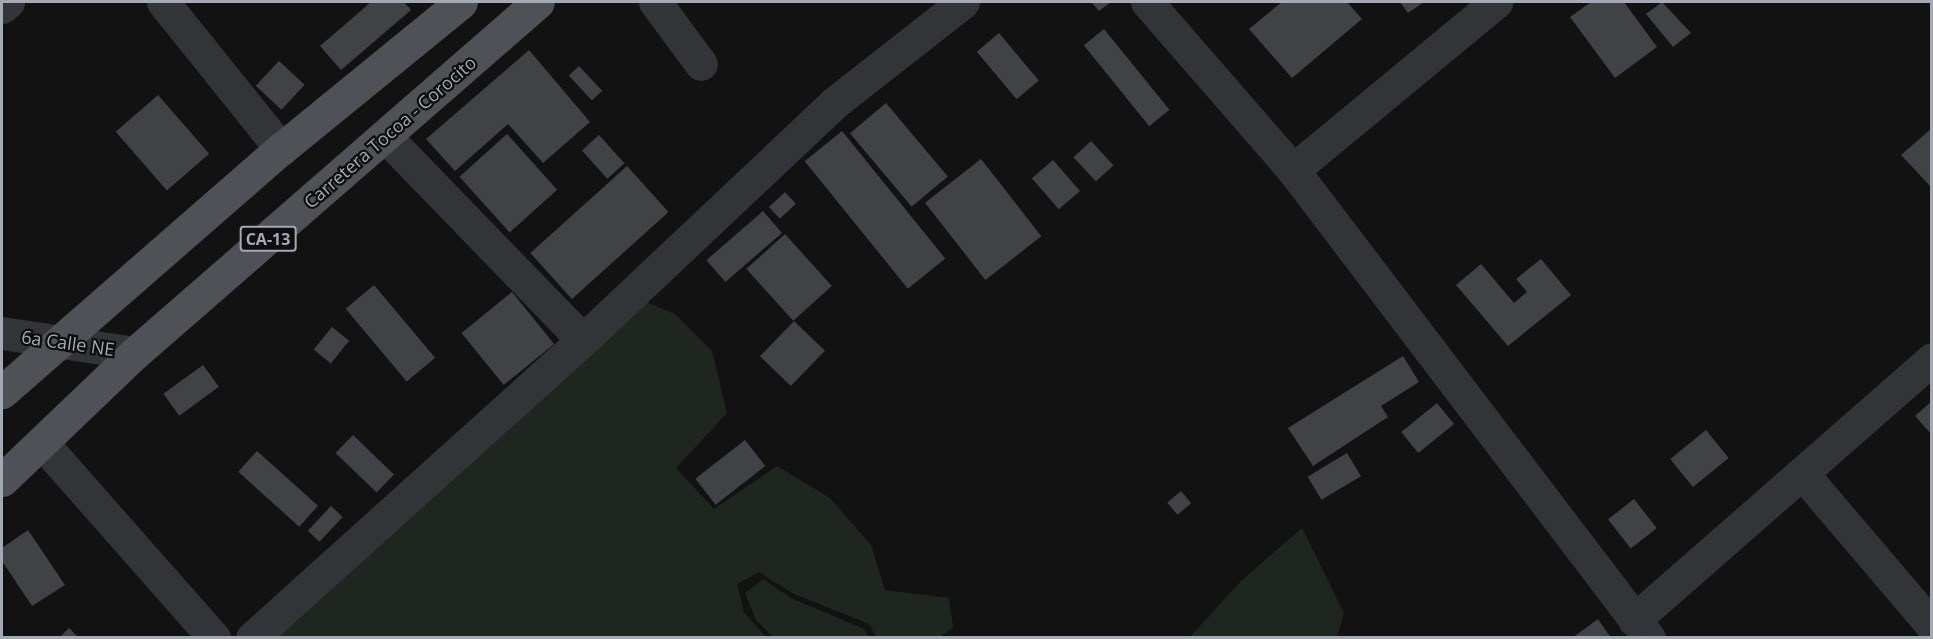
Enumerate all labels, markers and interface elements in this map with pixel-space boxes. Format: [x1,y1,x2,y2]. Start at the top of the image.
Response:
street label: Carretera Tocoa - Corocito [300,51,480,213]
road number: CA-13 [240,226,296,252]
street label: 6a Calle NE [20,326,116,360]

